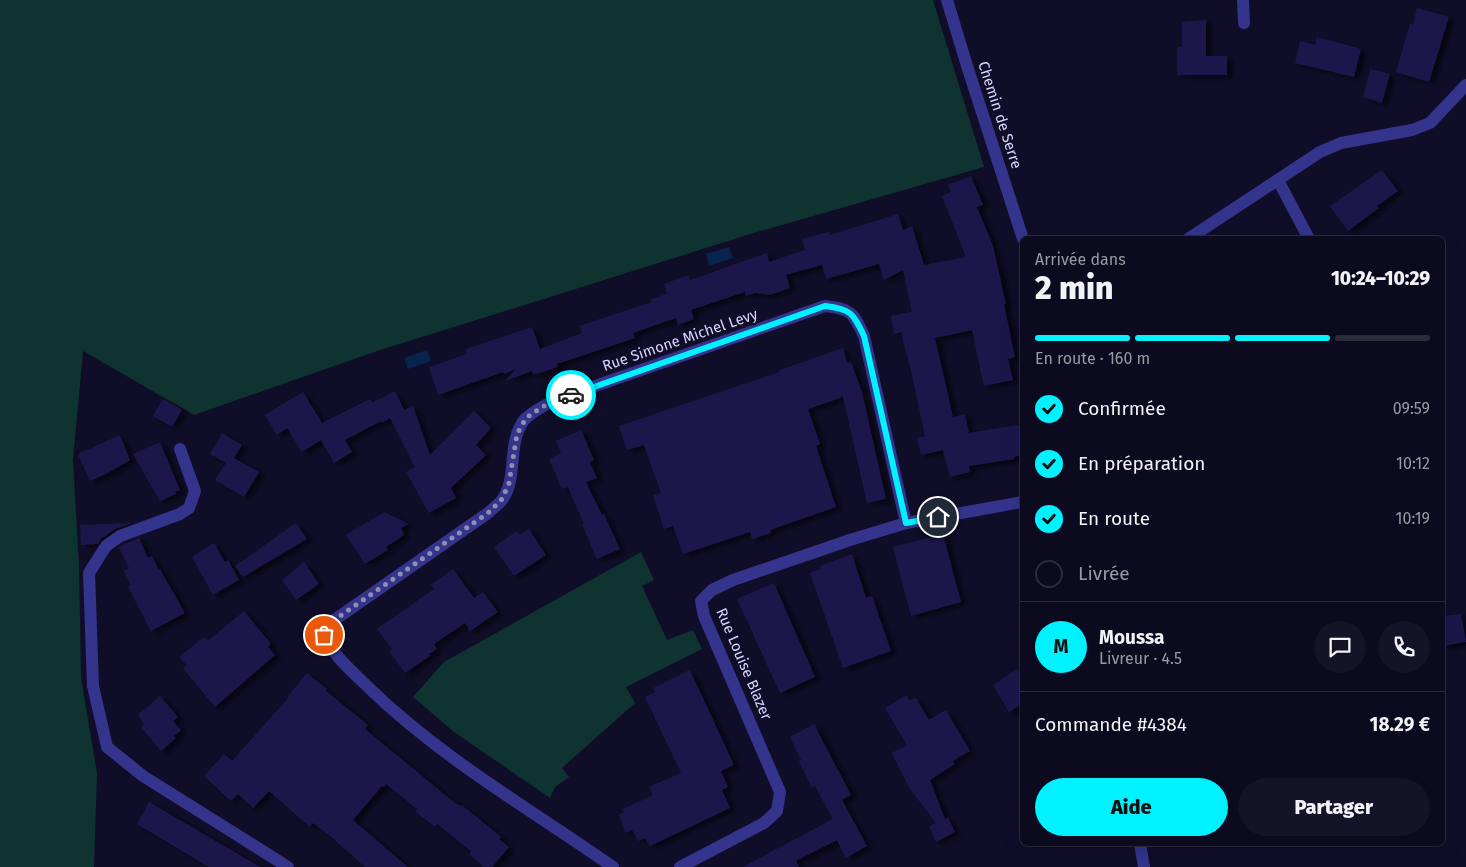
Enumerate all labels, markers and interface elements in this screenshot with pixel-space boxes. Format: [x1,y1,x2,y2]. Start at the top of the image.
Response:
street label: Chemin de Serre [974,59,1026,171]
text: Arrivée dans [1035,250,1126,269]
text: 10:24–10:29 [1331,267,1430,290]
text: 2 min [1035,269,1113,307]
street label: Rue Simone Michel Levy [600,305,761,375]
text: En route · 160 m [1035,349,1150,368]
courier [546,370,596,420]
icon: car [557,381,585,409]
icon: check [1035,395,1063,423]
text: Confirmée [1078,397,1166,420]
text: 09:59 [1393,399,1430,418]
icon: check [1035,450,1063,478]
text: En préparation [1078,452,1205,475]
text: 10:12 [1396,454,1430,473]
pin [917,496,959,538]
icon: home [924,503,952,531]
icon: check [1035,505,1063,533]
text: En route [1078,507,1150,530]
text: 10:19 [1396,509,1430,528]
text: Livrée [1078,562,1130,585]
street label: Rue Louise Blazer [712,605,776,723]
pin [303,614,345,656]
icon: bag [310,621,338,649]
button: chat [1314,621,1366,673]
button: phone [1378,621,1430,673]
text: Moussa [1099,626,1164,649]
text: M [1054,635,1068,658]
text: Livreur · 4.5 [1099,649,1182,668]
text: Commande #4384 [1035,713,1187,736]
text: 18.29 € [1370,713,1430,736]
button: Aide [1035,778,1228,836]
button: Partager [1238,778,1430,836]

